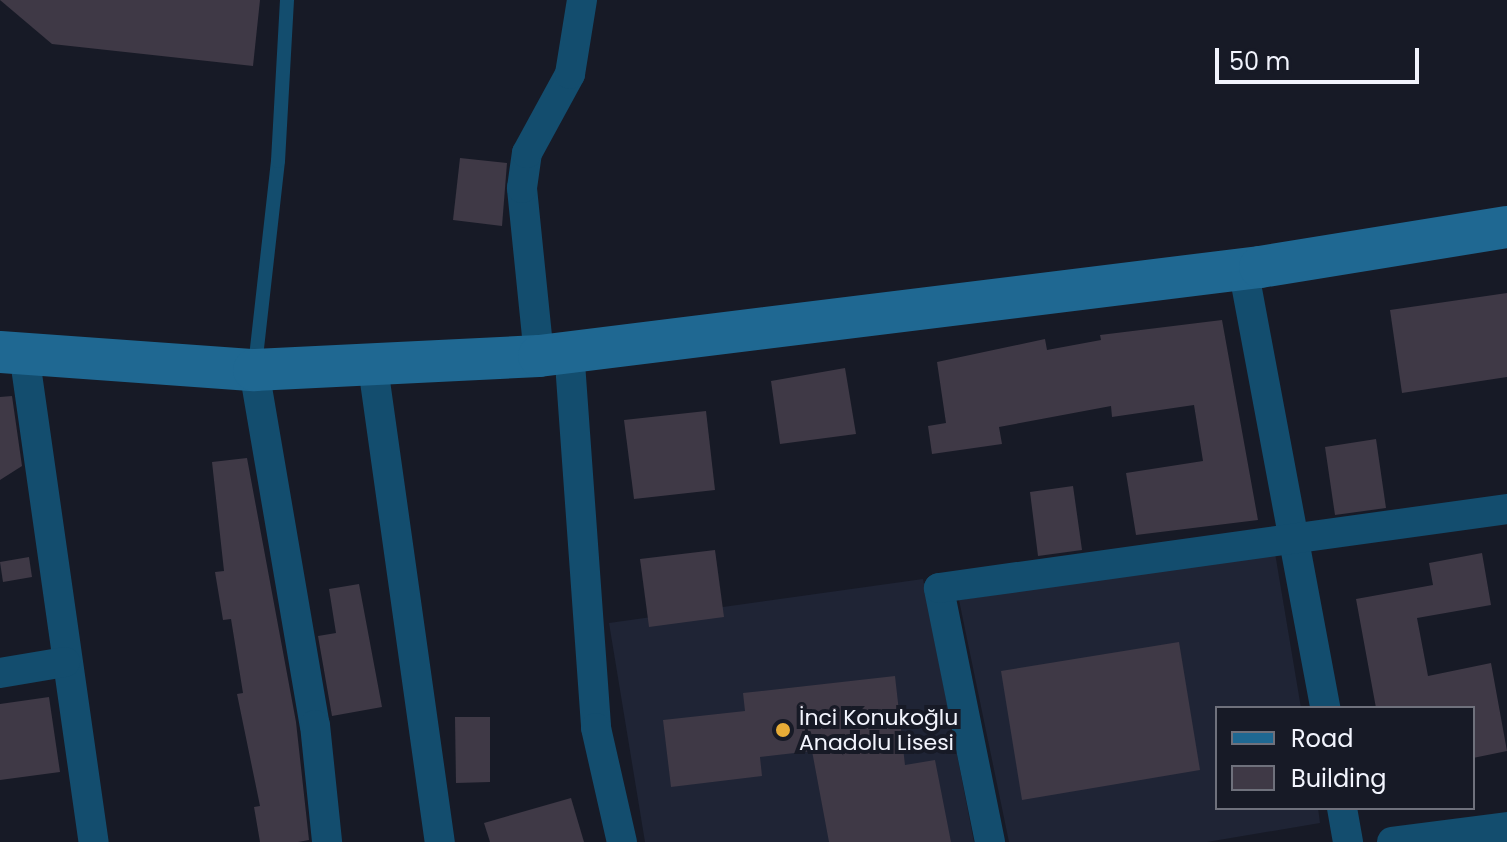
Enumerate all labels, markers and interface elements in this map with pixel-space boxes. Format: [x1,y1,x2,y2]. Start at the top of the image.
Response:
scale bar [1219,32,1423,82]
text: 50 m [1229,45,1290,78]
place label: İnci Konukoğlu Anadolu Lisesi [799,704,958,756]
legend [1215,706,1475,810]
marker: İnci Konukoğlu Anadolu Lisesi [774,721,792,739]
text: Road [1291,722,1353,755]
text: Building [1291,762,1387,795]

